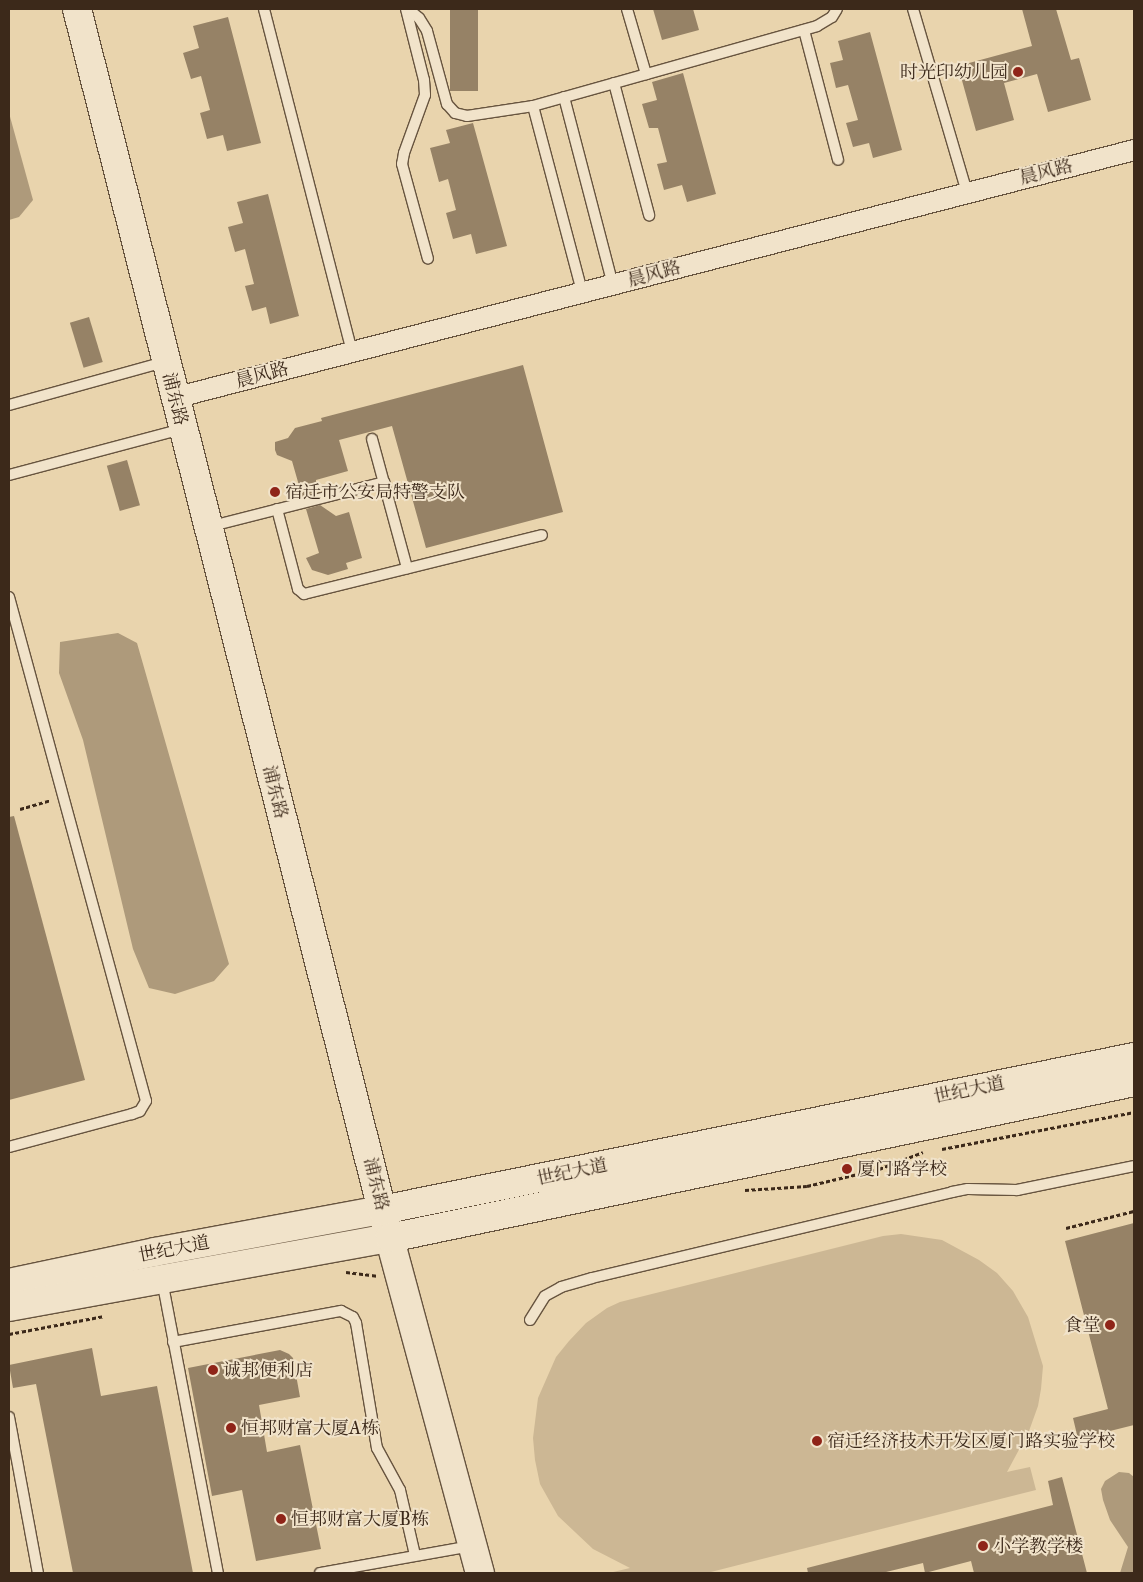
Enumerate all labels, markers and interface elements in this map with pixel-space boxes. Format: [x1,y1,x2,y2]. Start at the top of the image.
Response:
place label: 时光印幼儿园 [900,61,1008,83]
marker: 时光印幼儿园 [1012,66,1024,78]
street label: 晨风路 [1017,155,1075,189]
street label: 晨风路 [625,257,683,291]
street label: 晨风路 [233,358,291,392]
street label: 浦东路 [158,370,192,428]
place label: 宿迁市公安局特警支队 [285,481,465,503]
marker: 宿迁市公安局特警支队 [269,486,281,498]
street label: 浦东路 [258,763,292,821]
street label: 世纪大道 [932,1072,1006,1108]
street label: 世纪大道 [535,1154,609,1190]
street label: 浦东路 [359,1155,393,1213]
place label: 厦门路学校 [857,1158,947,1180]
marker: 厦门路学校 [841,1163,853,1175]
street label: 世纪大道 [137,1232,211,1266]
place label: 食堂 [1064,1314,1100,1336]
marker: 食堂 [1104,1319,1116,1331]
place label: 诚邦便利店 [223,1359,313,1381]
marker: 诚邦便利店 [207,1364,219,1376]
place label: 恒邦财富大厦A栋 [241,1417,379,1439]
marker: 恒邦财富大厦A栋 [225,1422,237,1434]
place label: 宿迁经济技术开发区厦门路实验学校 [827,1430,1115,1452]
marker: 宿迁经济技术开发区厦门路实验学校 [811,1435,823,1447]
place label: 恒邦财富大厦B栋 [291,1508,429,1530]
marker: 恒邦财富大厦B栋 [275,1513,287,1525]
place label: 小学教学楼 [993,1535,1083,1557]
marker: 小学教学楼 [977,1540,989,1552]

